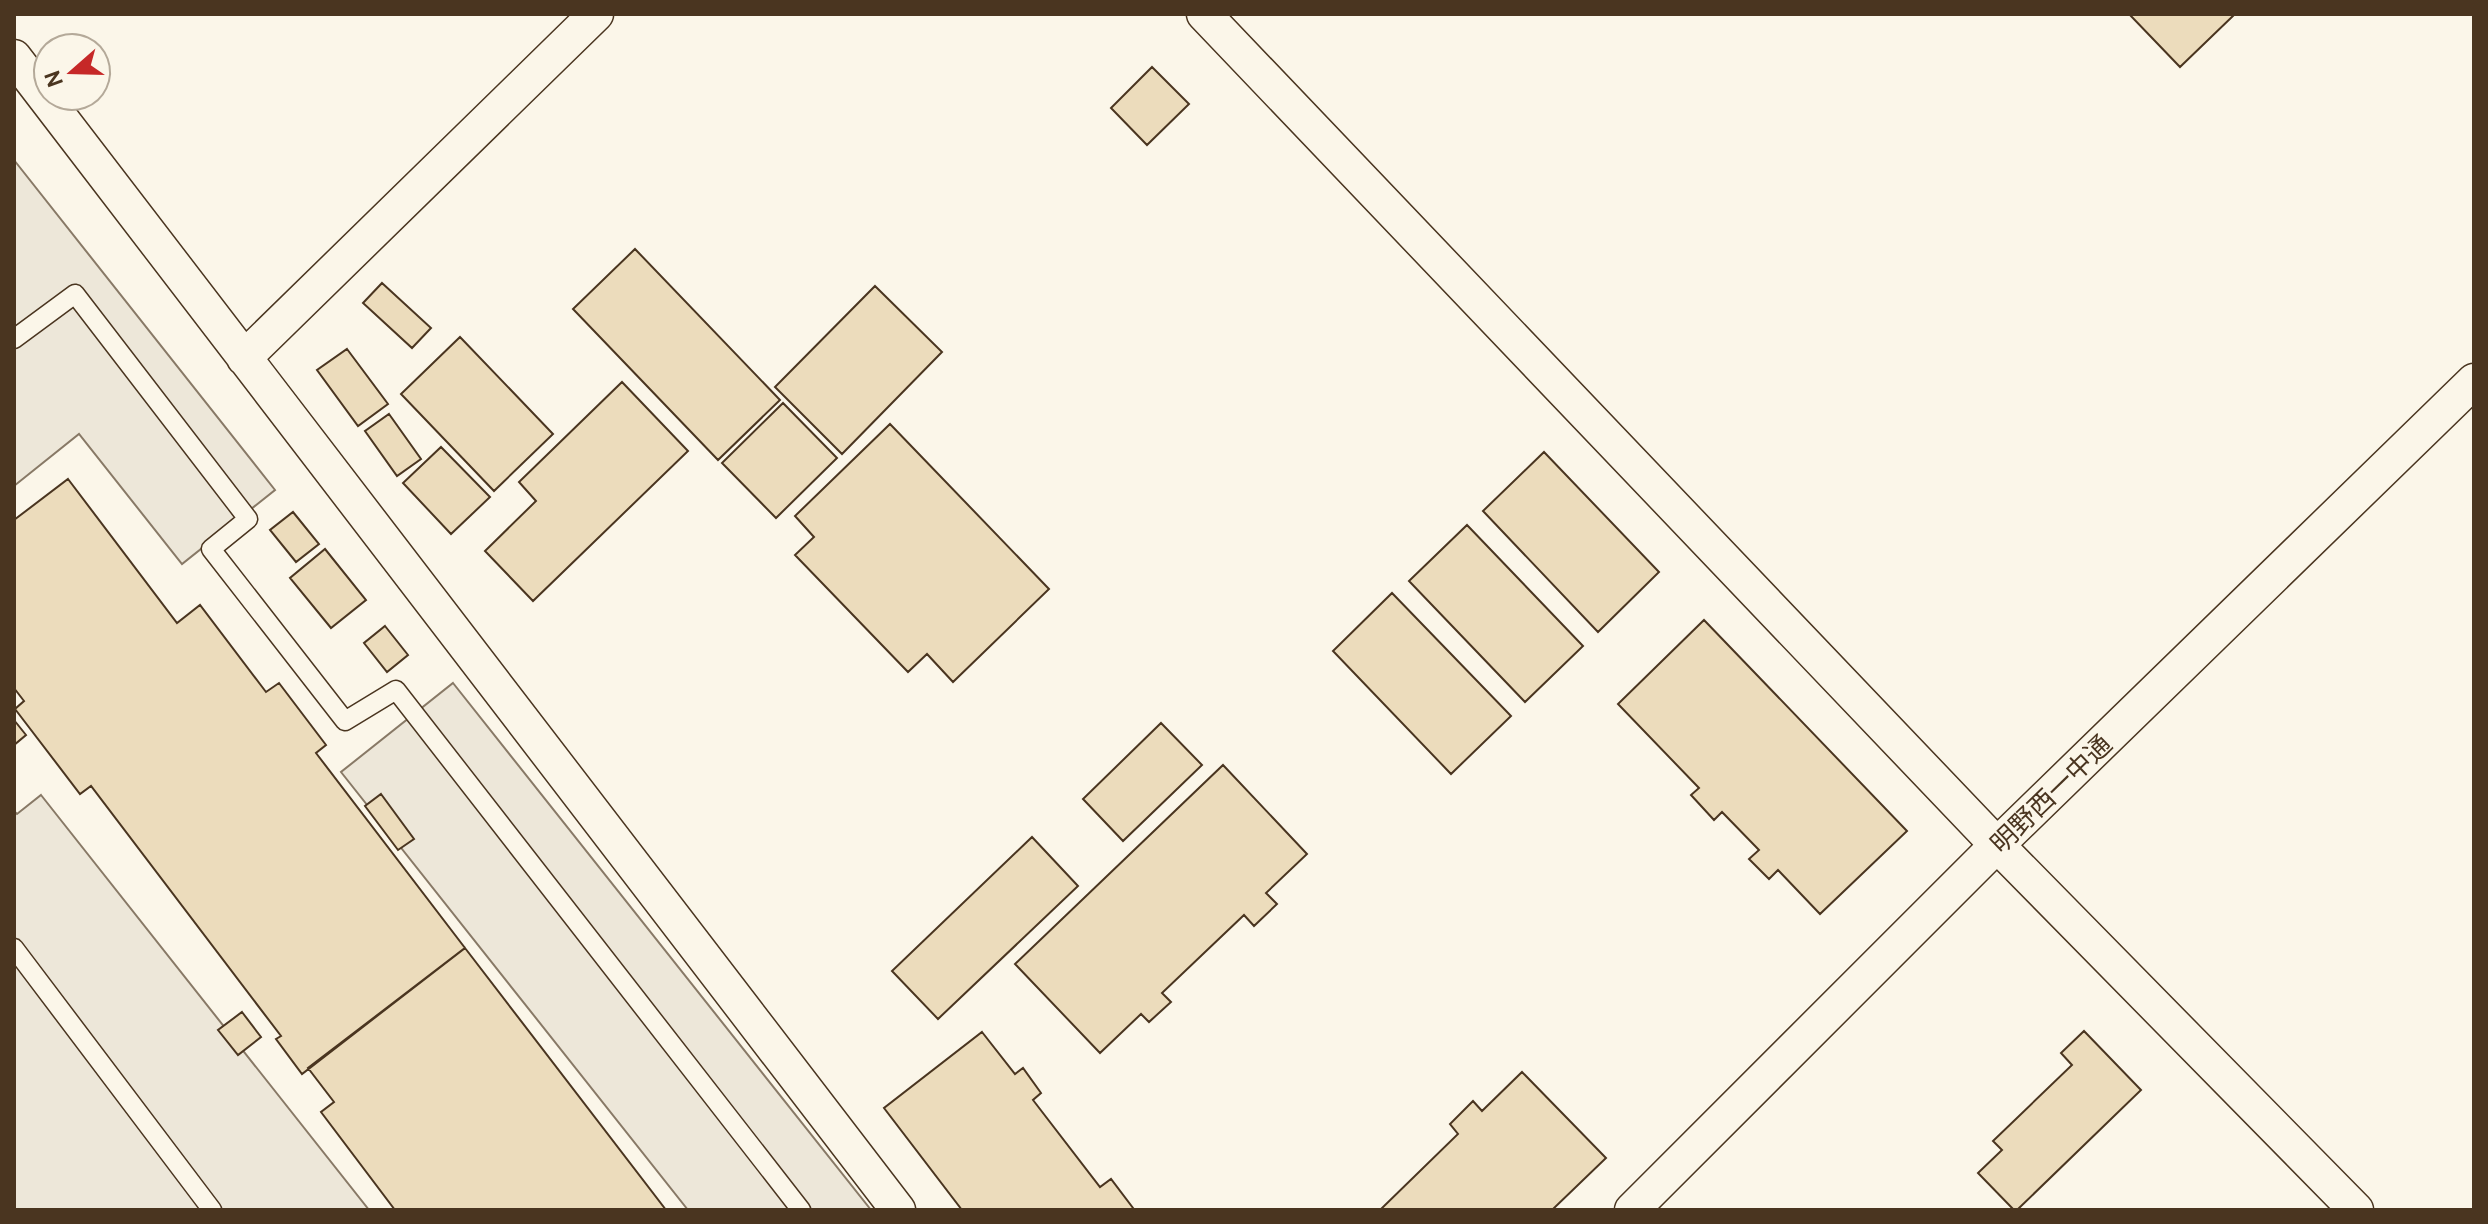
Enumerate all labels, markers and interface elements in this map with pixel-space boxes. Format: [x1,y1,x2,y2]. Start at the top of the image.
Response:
north arrow [32,32,112,112]
text: N [38,67,69,91]
street label: 明野西一中通 [1984,728,2118,860]

